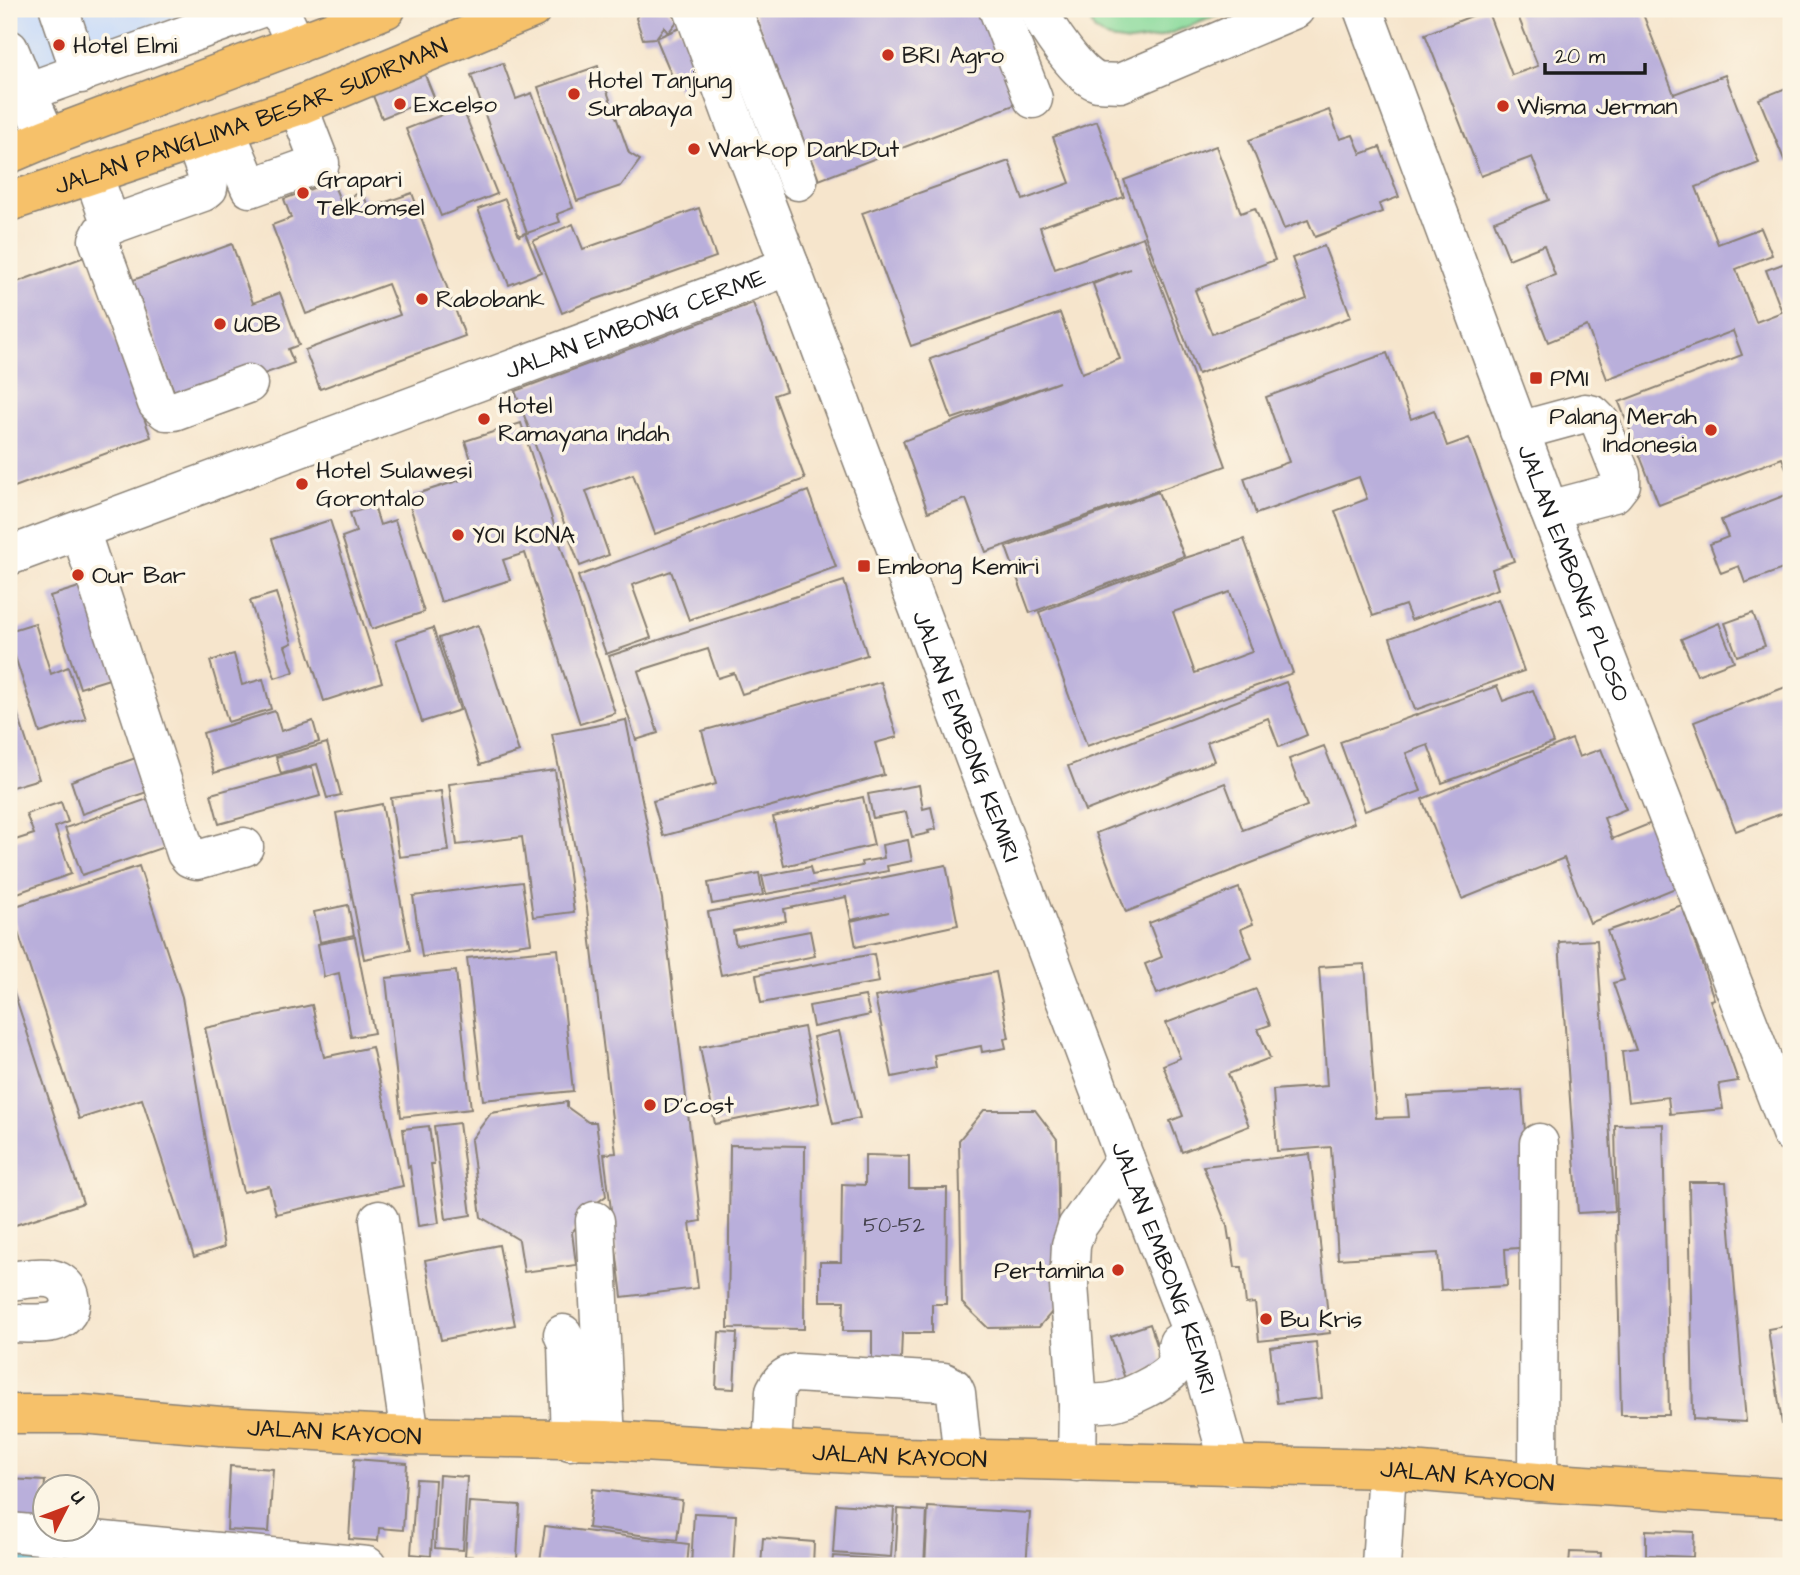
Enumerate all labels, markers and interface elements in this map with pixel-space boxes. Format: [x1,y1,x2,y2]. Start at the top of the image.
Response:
place label: Hotel Elmi [73,29,178,63]
street label: JALAN PANGLIMA BESAR SUDIRMAN [50,30,453,204]
scale bar [1545,32,1644,76]
marker: Hotel Elmi [51,37,67,53]
place label: BRI Agro [902,39,1004,74]
text: 20 m [1555,42,1606,71]
marker: BRI Agro [880,47,896,63]
place label: Hotel Tanjung Surabaya [588,64,732,127]
marker: Hotel Tanjung Surabaya [566,86,582,102]
place label: Excelso [414,88,497,122]
place label: Wisma Jerman [1517,90,1678,124]
marker: Excelso [392,96,408,112]
marker: Wisma Jerman [1495,98,1511,114]
place label: Warkop DankDut [708,133,900,167]
marker: Warkop DankDut [686,141,702,157]
place label: Grapari Telkomsel [317,163,424,225]
marker: Grapari Telkomsel [295,185,311,201]
street label: JALAN EMBONG CERME [500,261,771,388]
place label: Rabobank [436,283,545,317]
marker: Rabobank [414,291,430,307]
place label: UOB [234,308,281,342]
marker: UOB [212,316,228,332]
place label: PMI [1550,362,1589,396]
marker: PMI [1528,370,1544,386]
place label: Hotel Ramayana Indah [498,389,670,452]
place label: Palang Merah Indonesia [1549,400,1697,462]
marker: Hotel Ramayana Indah [476,411,492,427]
marker: Palang Merah Indonesia [1703,422,1719,438]
street label: JALAN EMBONG PLOSO [1508,440,1638,707]
place label: Hotel Sulawesi Gorontalo [316,454,472,516]
marker: Hotel Sulawesi Gorontalo [294,476,310,492]
place label: YOI KONA [472,519,575,553]
marker: YOI KONA [450,527,466,543]
place label: Embong Kemiri [878,550,1039,585]
marker: Embong Kemiri [856,558,872,574]
place label: Our Bar [92,559,186,593]
marker: Our Bar [70,567,86,583]
street label: JALAN EMBONG KEMIRI [903,606,1028,867]
place label: D'cost [664,1089,734,1123]
marker: D'cost [642,1097,658,1113]
street label: JALAN EMBONG KEMIRI [1102,1137,1225,1398]
house number: 50-52 [863,1211,925,1240]
place label: Pertamina [994,1254,1104,1288]
marker: Pertamina [1110,1262,1126,1278]
place label: Bu Kris [1280,1303,1362,1337]
marker: Bu Kris [1258,1311,1274,1327]
street label: JALAN KAYOON [246,1411,422,1454]
street label: JALAN KAYOON [811,1436,987,1477]
street label: JALAN KAYOON [1380,1453,1555,1501]
north arrow [32,1474,102,1544]
text: U [64,1485,91,1511]

